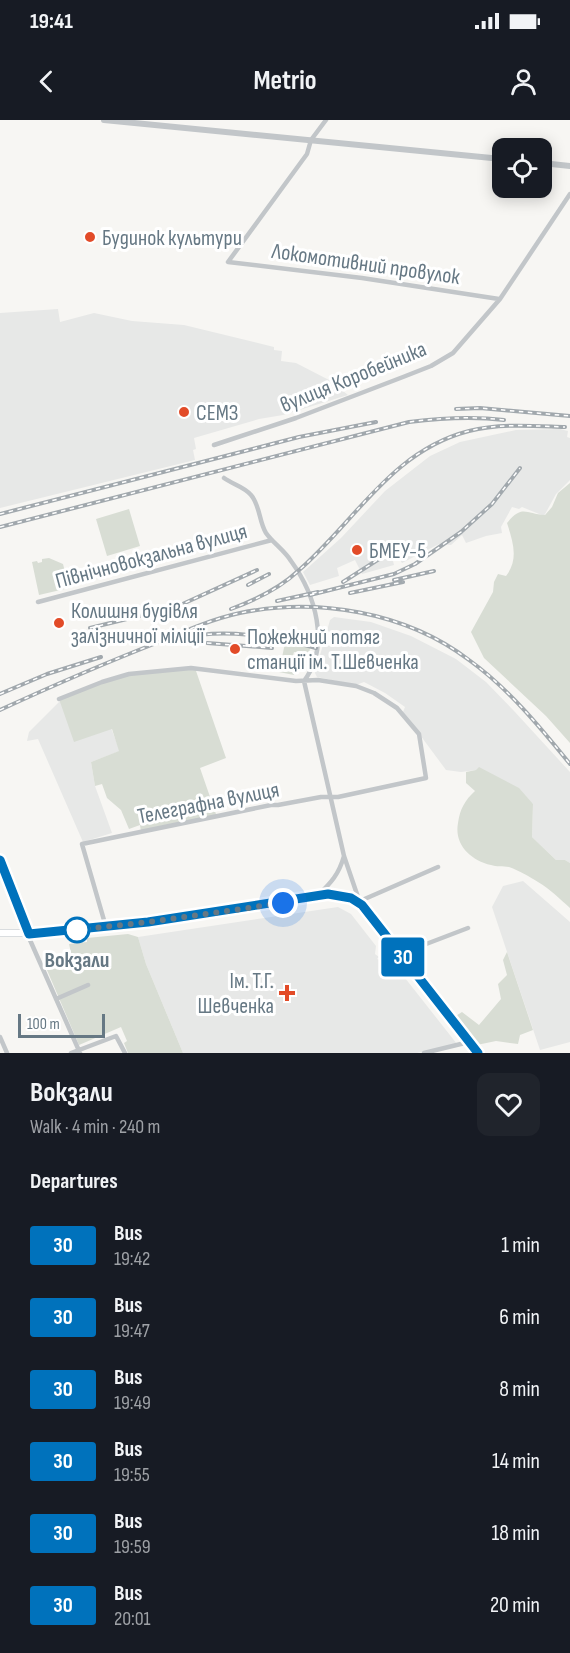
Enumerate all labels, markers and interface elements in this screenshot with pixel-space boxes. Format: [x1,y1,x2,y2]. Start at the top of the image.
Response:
text: 19:41 [30,8,73,35]
icon: back [30,65,63,98]
text: Metrio [253,65,317,97]
icon: person [507,65,540,98]
map controls [492,138,552,198]
button: locate [492,138,552,198]
place label: Будинок культури [102,225,242,252]
marker: Будинок культури [83,230,97,244]
street label: Локомотивний провулок [269,238,462,291]
street label: вулиця Коробейника [277,336,431,419]
place label: СЕМЗ [196,400,238,427]
marker: СЕМЗ [177,405,191,419]
street label: Північновокзальна вулиця [53,518,250,595]
place label: БМЕУ-5 [369,538,426,565]
marker: БМЕУ-5 [350,543,364,557]
place label: Колишня будівля залізничної міліції [71,598,205,650]
marker: Колишня будівля залізничної міліції [52,616,66,630]
place label: Пожежний потяг станції ім. Т.Шевченка [247,624,419,676]
marker: Пожежний потяг станції ім. Т.Шевченка [228,642,242,656]
street label: Телеграфна вулиця [135,776,281,830]
your location [268,888,298,918]
marker: Вокзали [64,917,90,943]
line badge: 30 [376,938,430,976]
text: 30 [393,945,413,970]
place label: Вокзали [45,947,109,974]
place label: Ім. Т.Г. Шевченка [197,968,274,1020]
marker: Ім. Т.Г. Шевченка [278,984,296,1002]
scale bar [18,1011,105,1038]
text: 100 m [27,1015,60,1034]
button: heart [477,1073,540,1136]
text: Вокзали [30,1076,113,1109]
text: Walk · 4 min · 240 m [30,1115,160,1139]
text: Departures [30,1168,118,1195]
text: Bus [114,1220,143,1247]
text: 1 min [501,1232,540,1259]
text: 30 [53,1233,73,1258]
text: 19:42 [114,1247,150,1271]
text: Bus [114,1292,143,1319]
text: 6 min [499,1304,540,1331]
text: 30 [53,1305,73,1330]
text: 19:47 [114,1319,150,1343]
text: Bus [114,1364,143,1391]
text: 8 min [499,1376,540,1403]
text: 30 [53,1377,73,1402]
text: 19:49 [114,1391,151,1415]
text: Bus [114,1436,143,1463]
text: 14 min [492,1448,540,1475]
text: 30 [53,1449,73,1474]
text: 19:55 [114,1463,150,1487]
text: Bus [114,1508,143,1535]
text: 18 min [492,1520,540,1547]
text: 30 [53,1521,73,1546]
text: 19:59 [114,1535,151,1559]
text: Bus [114,1580,143,1607]
text: 20 min [490,1592,540,1619]
text: 30 [53,1593,73,1618]
text: 20:01 [114,1607,151,1631]

